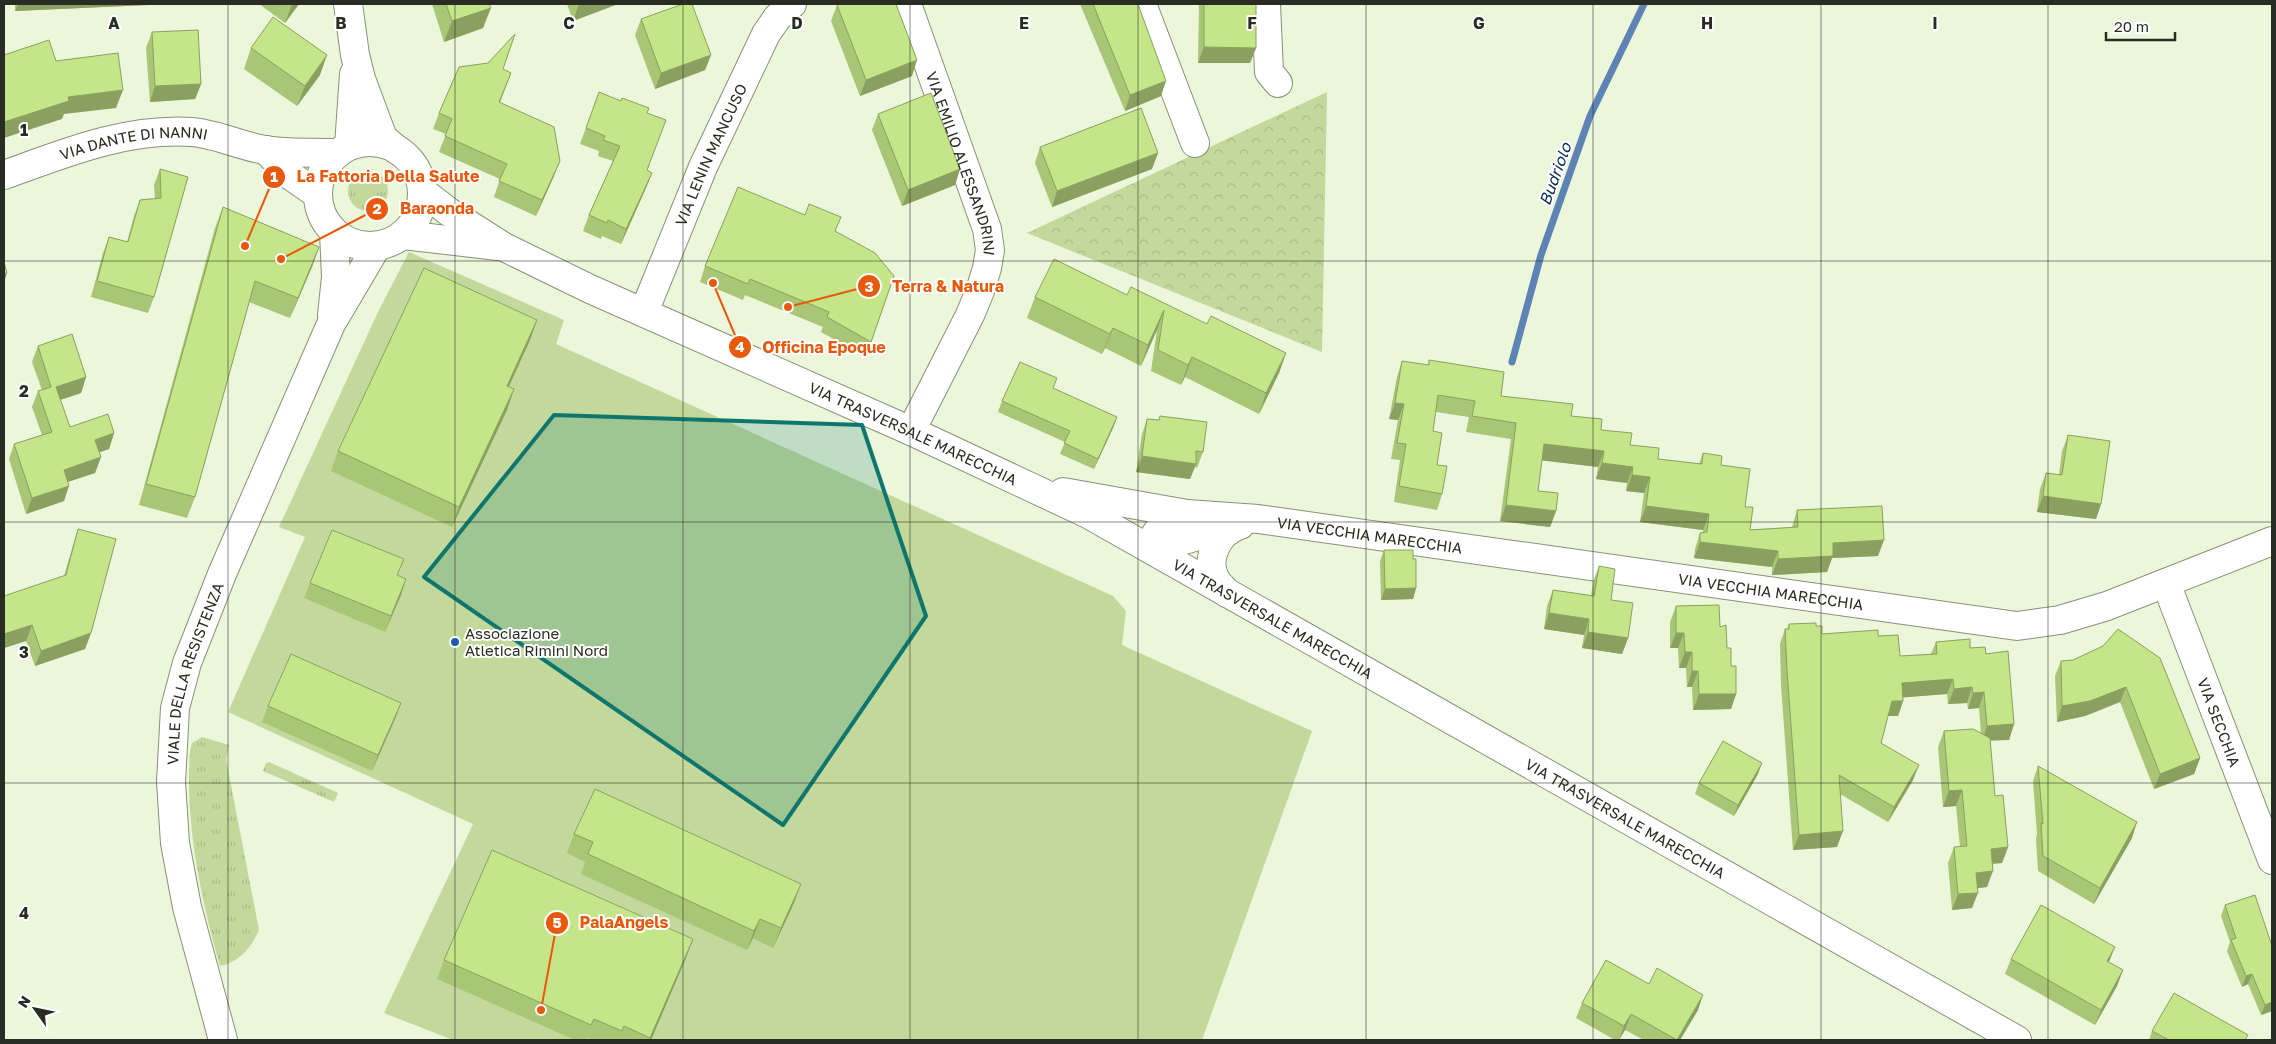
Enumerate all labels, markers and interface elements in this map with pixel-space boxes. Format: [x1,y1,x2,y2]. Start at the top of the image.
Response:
scale bar [2106,10,2175,42]
text: A [108,13,120,33]
text: B [335,13,347,33]
text: C [563,13,575,33]
text: D [791,13,803,33]
text: E [1019,13,1029,33]
text: F [1247,13,1257,33]
text: G [1473,13,1485,33]
text: H [1701,13,1713,33]
text: I [1932,13,1938,33]
text: 20 m [2114,17,2149,35]
street label: VIA EMILIO ALESSANDRINI [923,69,999,257]
street label: VIA LENIN MANCUSO [671,81,750,228]
text: 1 [20,120,28,140]
street label: VIA DANTE DI NANNI [57,123,210,163]
water label: Budriolo [1534,139,1576,208]
callout: La Fattoria Della Salute [261,161,489,192]
text: La Fattoria Della Salute [297,166,479,186]
text: 1 [270,167,278,185]
callout: Baraonda [364,193,484,224]
text: Baraonda [400,198,474,218]
text: 2 [372,199,382,217]
callout: Terra & Natura [857,271,1014,302]
text: Terra & Natura [892,276,1004,296]
text: 3 [864,277,874,295]
callout: Officina Epoque [727,332,896,363]
text: 4 [735,337,745,355]
text: Officina Epoque [762,337,886,357]
street label: VIA TRASVERSALE MARECCHIA [806,378,1020,488]
text: 2 [19,381,29,401]
street label: VIA VECCHIA MARECCHIA [1276,513,1464,557]
street label: VIA TRASVERSALE MARECCHIA [1170,555,1376,682]
street label: VIA VECCHIA MARECCHIA [1677,569,1865,613]
street label: VIALE DELLA RESISTENZA [163,580,227,765]
place label: Associazione Atletica Rimini Nord [465,624,608,659]
marker: Associazione Atletica Rimini Nord [449,636,461,648]
text: 3 [19,642,29,662]
street label: VIA SECCHIA [2194,675,2244,769]
street label: VIA TRASVERSALE MARECCHIA [1522,755,1728,882]
text: 4 [19,903,29,923]
callout: PalaAngels [545,907,679,938]
text: PalaAngels [579,912,669,932]
text: 5 [552,913,562,931]
north arrow [10,984,60,1034]
text: N [14,993,34,1011]

